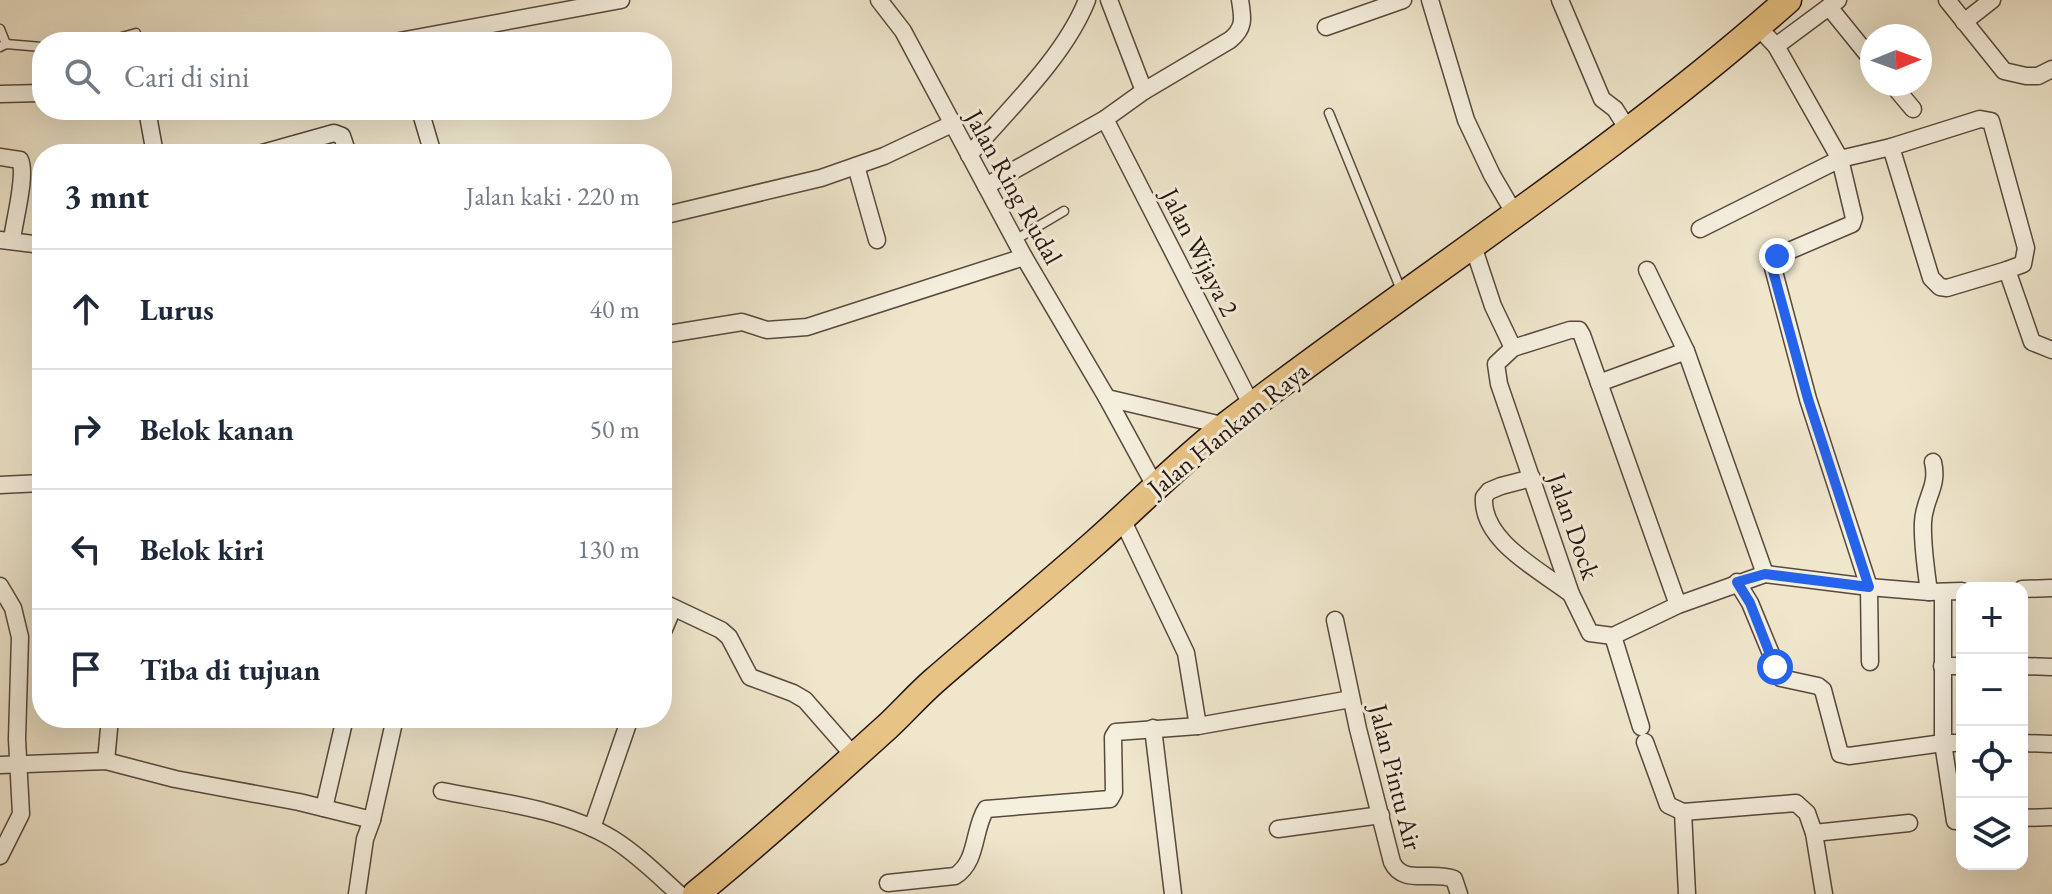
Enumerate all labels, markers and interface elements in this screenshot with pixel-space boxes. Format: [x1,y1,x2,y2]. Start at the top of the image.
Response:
north arrow [1860,24,1932,96]
search box [32,32,672,120]
icon: search [60,54,104,98]
text: Cari di sini [124,57,249,96]
street label: Jalan Ring Rudal [956,102,1071,270]
text: 3 mnt [64,174,149,218]
text: Jalan kaki · 220 m [466,179,640,213]
street label: Jalan Wijaya 2 [1152,180,1247,322]
route end [1759,238,1795,274]
icon: ahead [64,287,108,331]
text: Lurus [140,290,214,329]
text: 40 m [590,292,640,326]
street label: Jalan Hankam Raya [1139,353,1316,506]
icon: right [64,407,108,451]
text: Belok kanan [140,410,294,449]
text: 50 m [590,412,640,446]
street label: Jalan Dock [1539,467,1608,584]
icon: left [64,527,108,571]
text: Belok kiri [140,530,264,569]
text: 130 m [577,532,640,566]
map controls [1956,582,2028,870]
button: + [1956,582,2028,654]
icon: arrive [64,647,108,691]
route start [1757,649,1793,685]
text: Tiba di tujuan [140,650,320,689]
button: − [1956,654,2028,726]
street label: Jalan Pintu Air [1361,699,1431,854]
button: locate [1956,726,2028,798]
button: layers [1956,798,2028,870]

